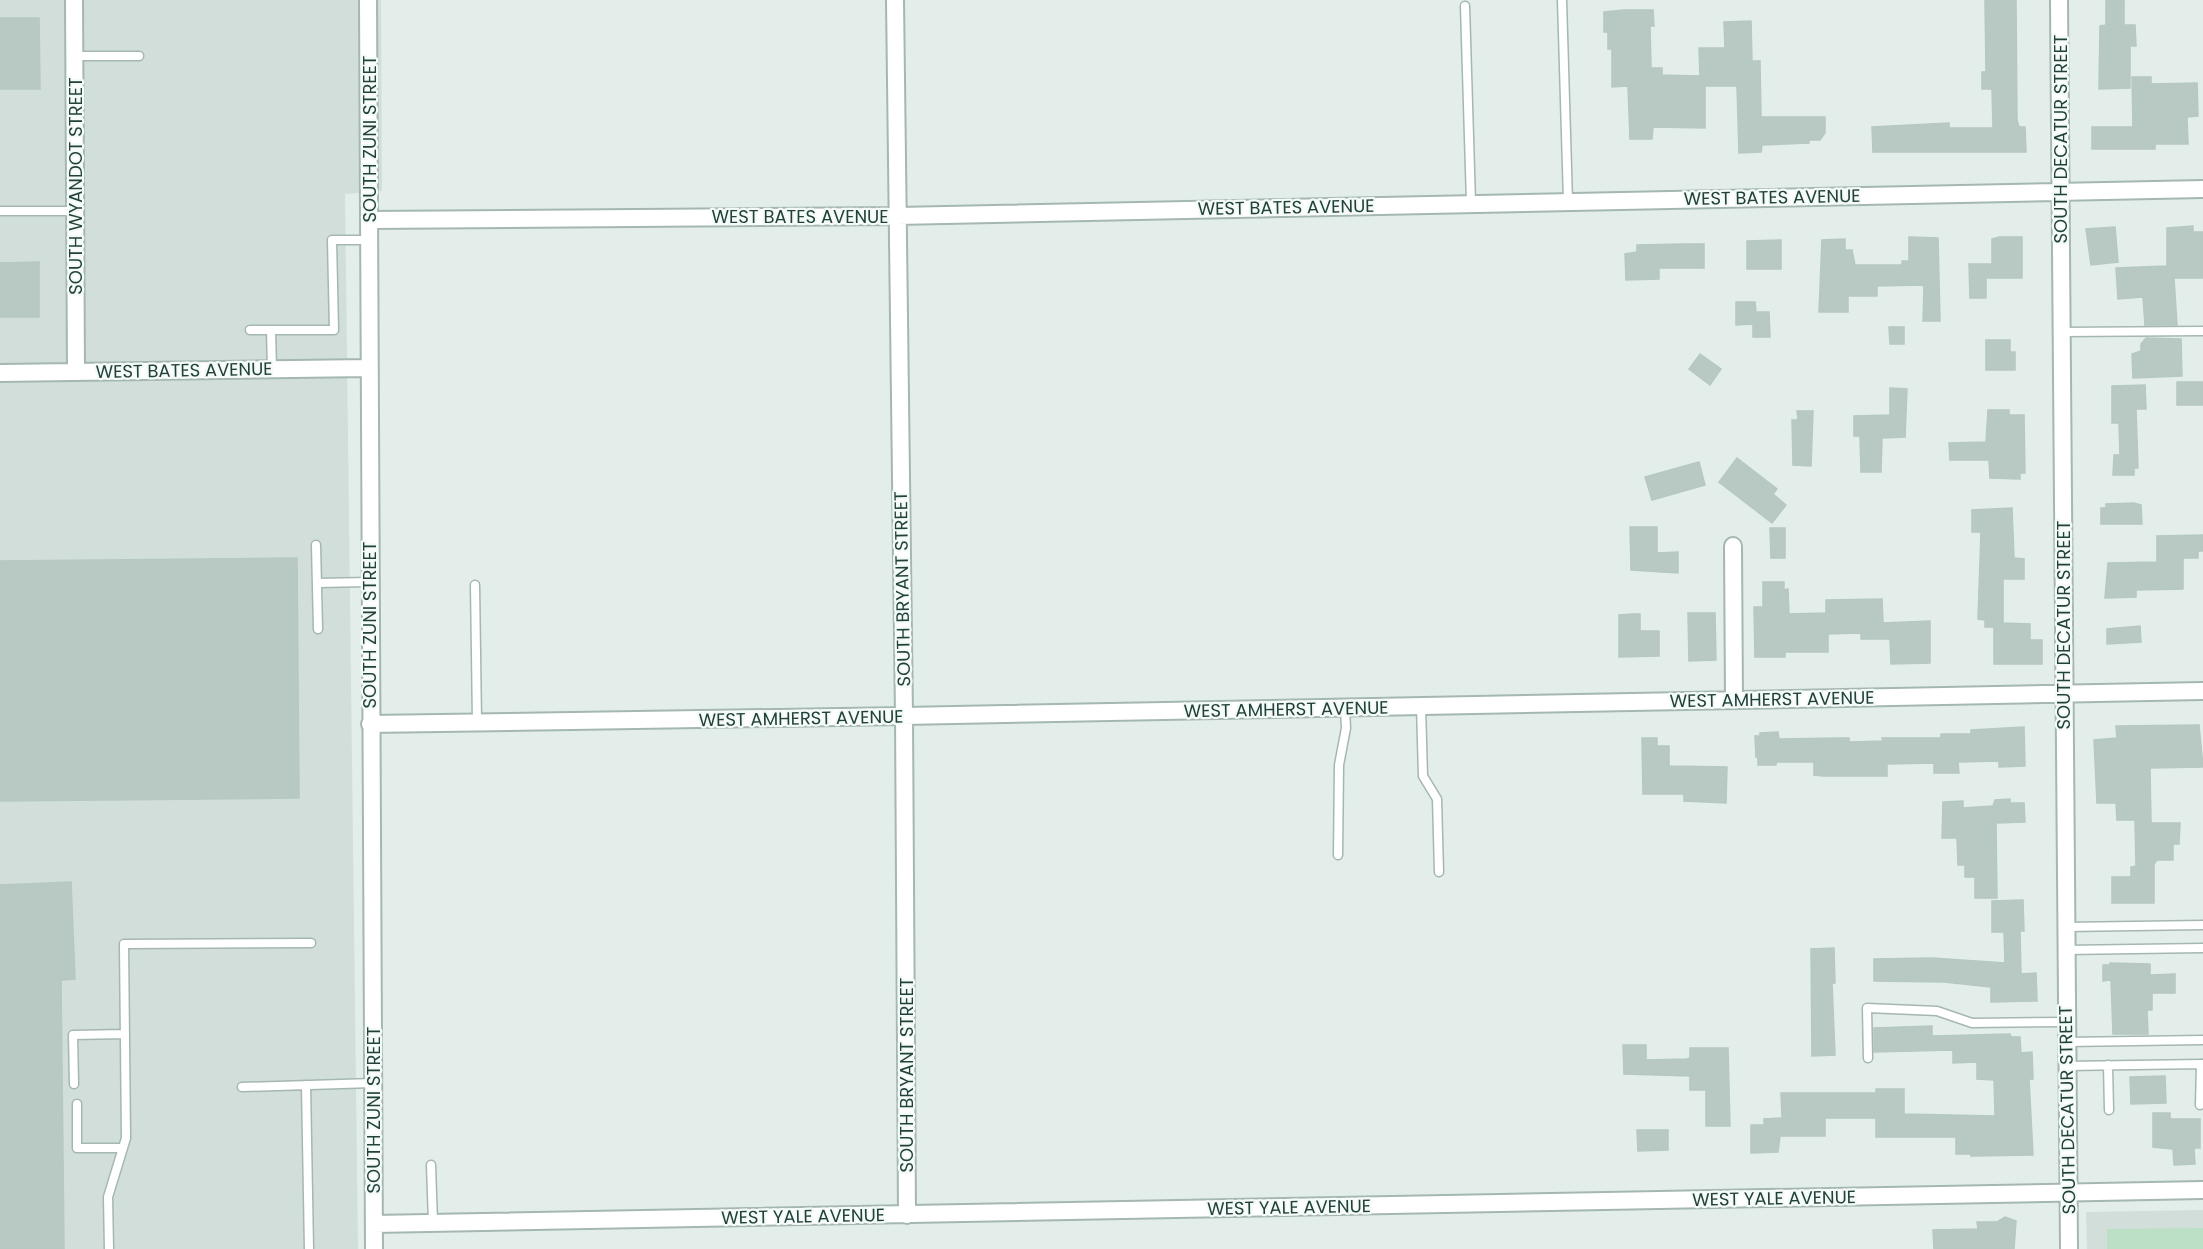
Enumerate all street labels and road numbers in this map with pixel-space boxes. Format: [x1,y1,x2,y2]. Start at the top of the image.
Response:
street label: SOUTH DECATUR STREET [2048,34,2073,243]
street label: SOUTH ZUNI STREET [357,55,382,223]
street label: SOUTH WYANDOT STREET [63,77,88,295]
street label: WEST BATES AVENUE [1683,183,1861,211]
street label: WEST BATES AVENUE [1197,193,1375,221]
street label: WEST BATES AVENUE [712,204,889,229]
street label: WEST BATES AVENUE [95,356,273,384]
street label: SOUTH BRYANT STREET [888,491,916,687]
street label: SOUTH DECATUR STREET [2051,520,2076,729]
street label: SOUTH ZUNI STREET [357,541,382,709]
street label: WEST AMHERST AVENUE [1669,685,1875,713]
street label: WEST AMHERST AVENUE [1183,695,1389,723]
street label: WEST AMHERST AVENUE [698,704,904,732]
street label: SOUTH BRYANT STREET [894,977,919,1173]
street label: SOUTH DECATUR STREET [2053,1005,2081,1215]
street label: SOUTH ZUNI STREET [361,1026,386,1194]
street label: WEST YALE AVENUE [1692,1184,1856,1212]
street label: WEST YALE AVENUE [1207,1193,1371,1221]
street label: WEST YALE AVENUE [721,1202,885,1230]

